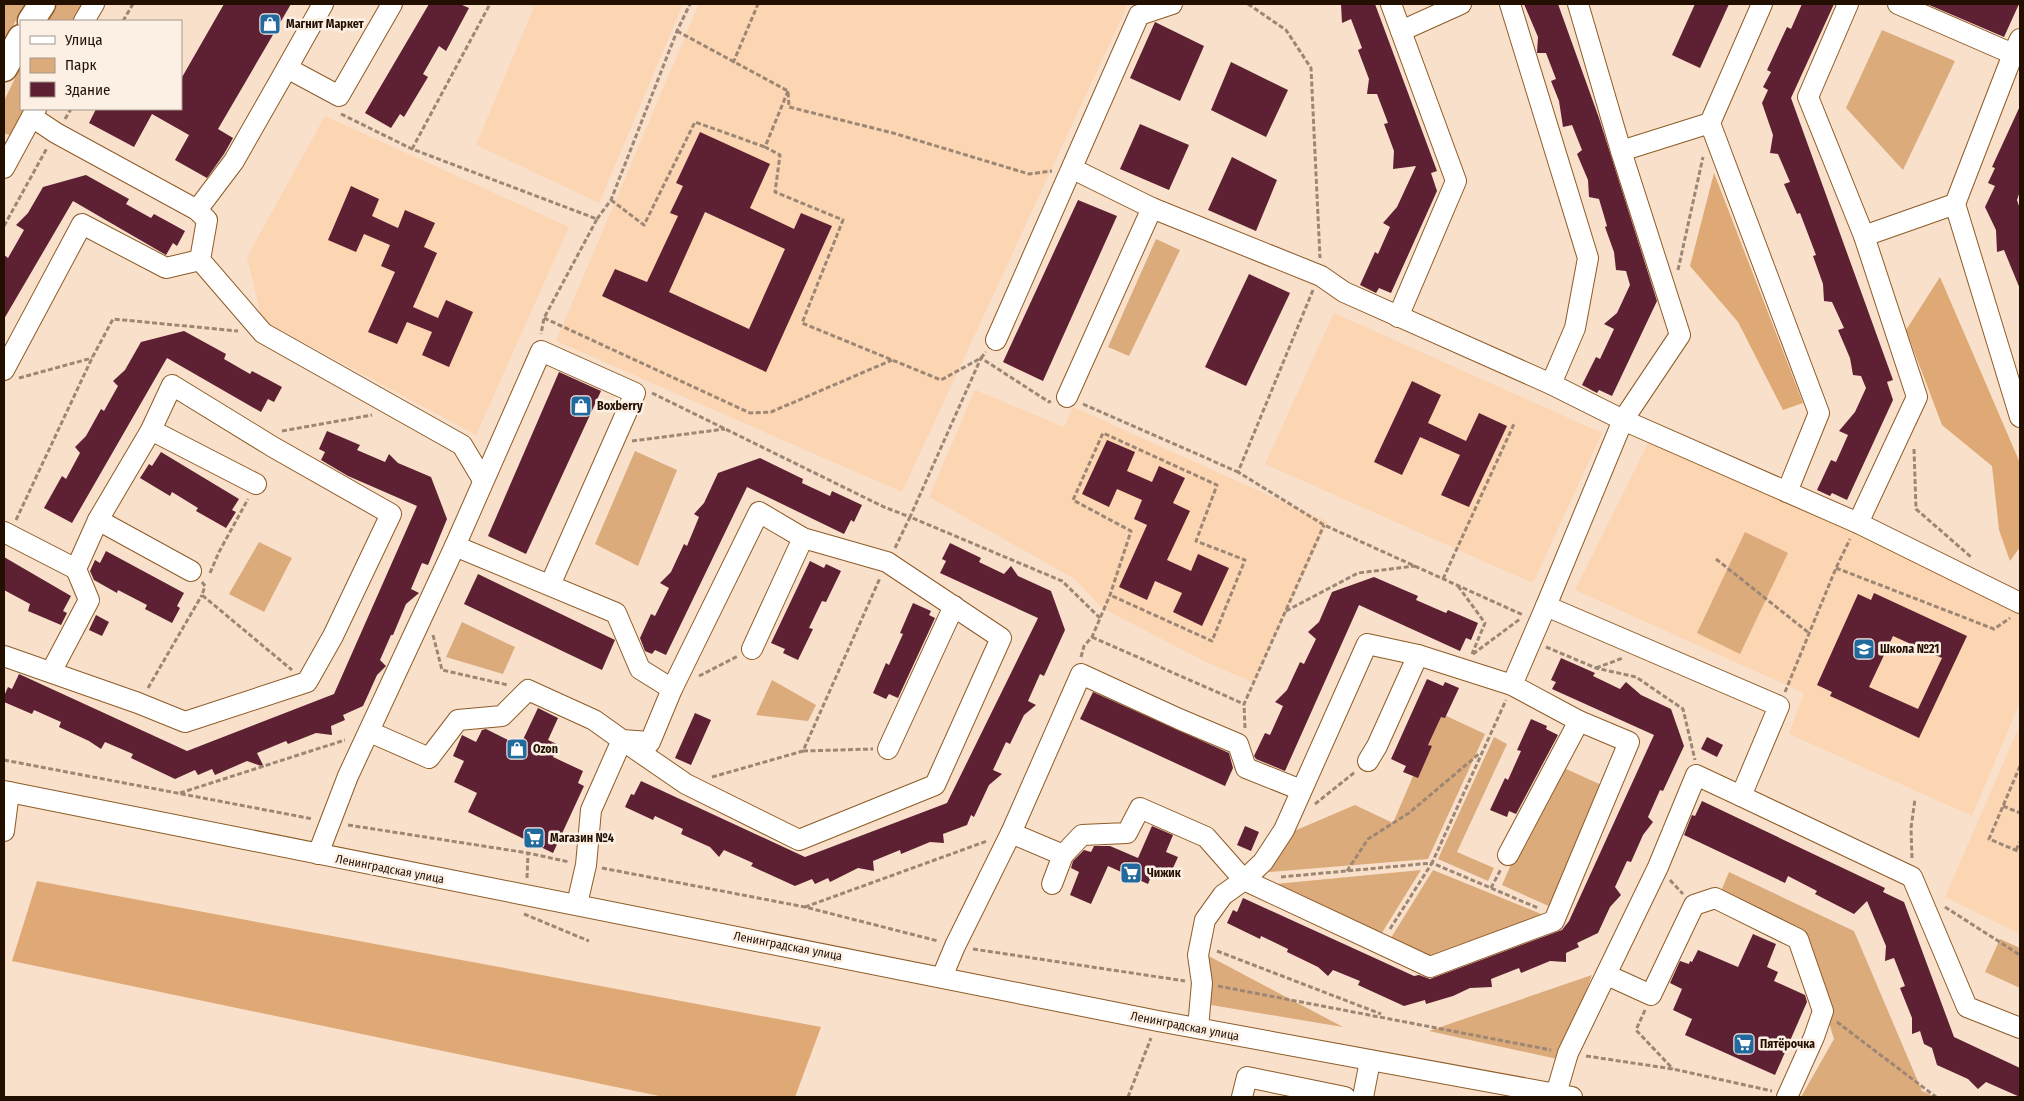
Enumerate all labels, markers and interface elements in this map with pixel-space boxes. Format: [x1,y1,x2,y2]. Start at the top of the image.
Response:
shop icon: Магнит Маркет [258,12,282,36]
place label: Магнит Маркет [286,17,365,31]
legend [20,20,182,110]
text: Улица [64,31,103,49]
text: Парк [65,56,96,74]
text: Здание [65,81,111,99]
shop icon: Boxberry [569,394,593,418]
place label: Boxberry [597,399,643,413]
school or university icon: Школа №21 [1852,637,1876,661]
place label: Школа №21 [1880,642,1939,656]
shop icon: Ozon [505,737,529,761]
place label: Ozon [533,742,558,756]
supermarket icon: Магазин №4 [522,826,546,850]
place label: Магазин №4 [550,831,614,845]
street label: Ленинградская улица [335,852,446,886]
supermarket icon: Чижик [1119,861,1143,885]
place label: Чижик [1147,866,1182,880]
street label: Ленинградская улица [733,929,844,963]
street label: Ленинградская улица [1130,1009,1241,1043]
supermarket icon: Пятёрочка [1732,1032,1756,1056]
place label: Пятёрочка [1760,1037,1815,1051]

